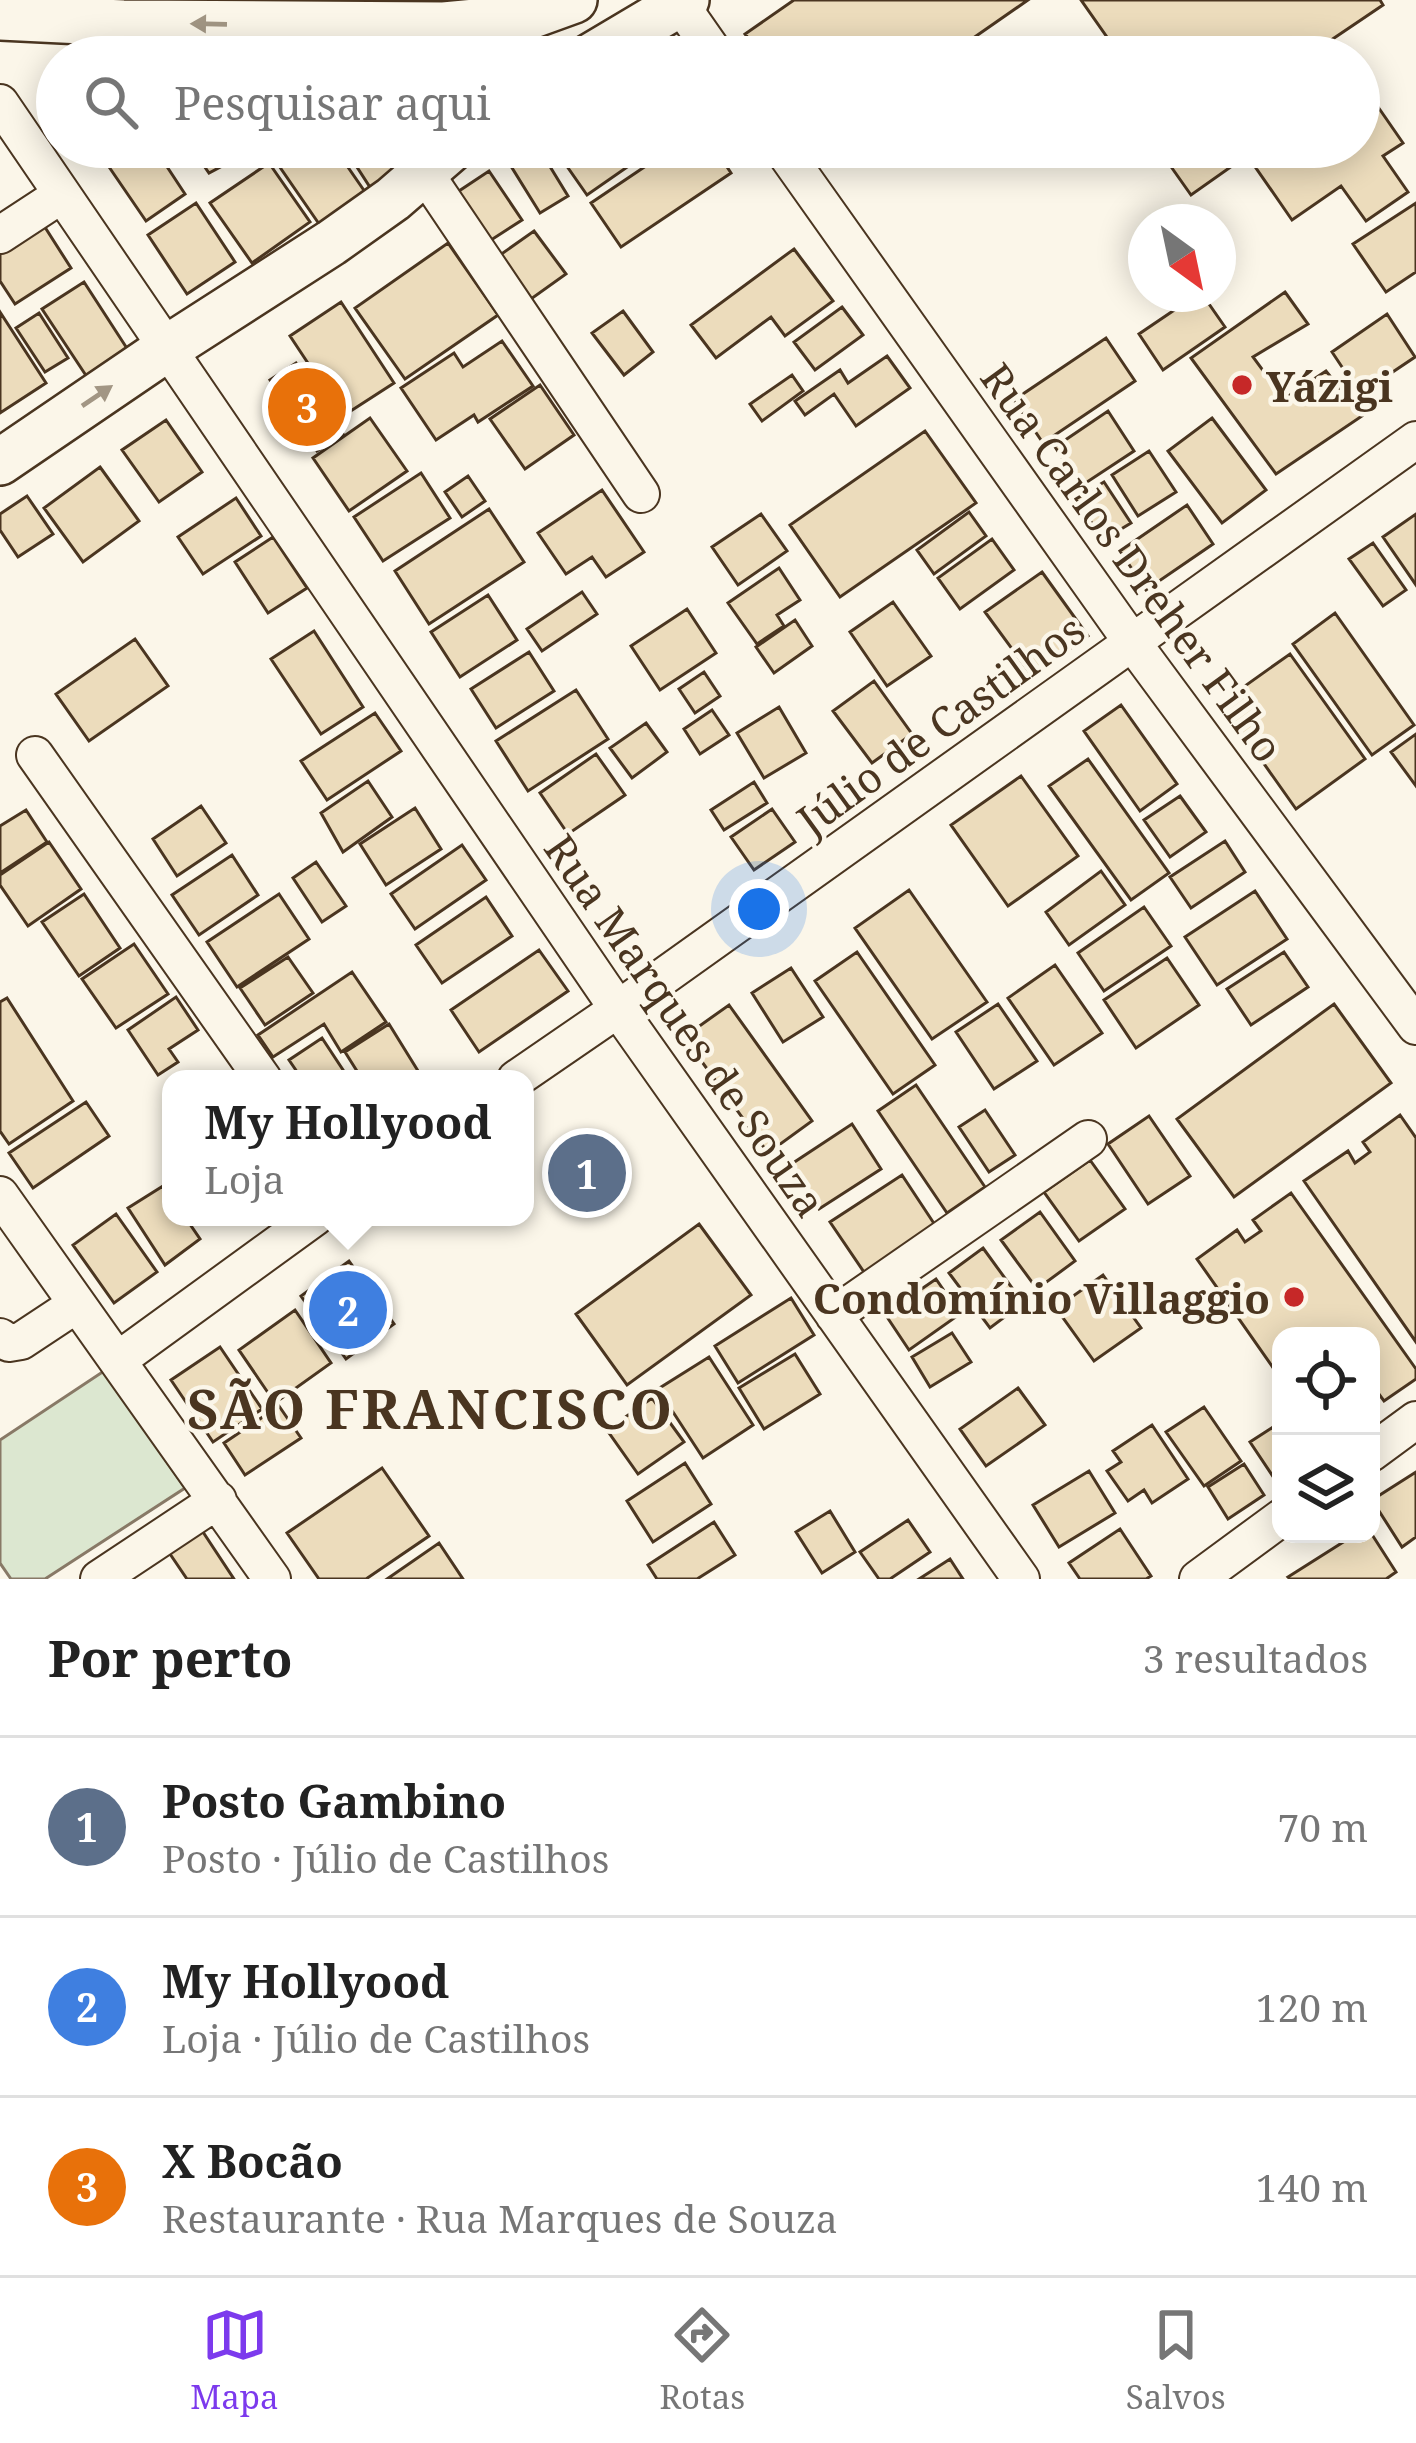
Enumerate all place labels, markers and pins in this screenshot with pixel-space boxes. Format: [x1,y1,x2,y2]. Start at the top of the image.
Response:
place label: Yázigi [1266,357,1393,414]
pin: 3 [268,362,346,452]
marker: Yázigi [1229,372,1255,398]
pin: 1 [548,1128,626,1218]
pin: 2 [309,1265,387,1355]
place label: Condomínio Villaggio [813,1269,1270,1326]
marker: Condomínio Villaggio [1281,1284,1307,1310]

